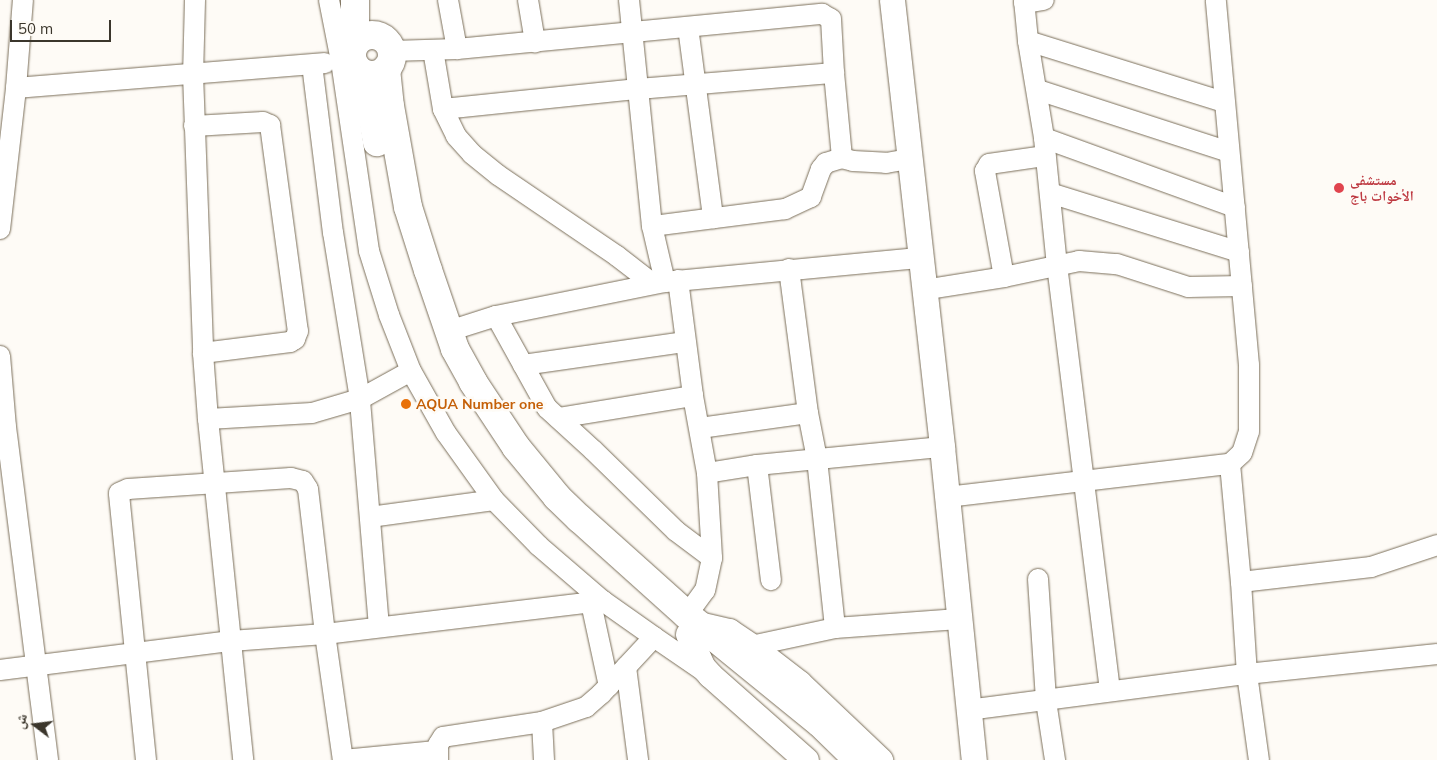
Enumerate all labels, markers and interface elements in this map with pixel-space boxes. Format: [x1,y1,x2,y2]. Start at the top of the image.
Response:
scale bar [12,10,114,42]
text: 50 m [18,19,53,38]
place label: مستشفى الأخوات باج [1350,172,1414,204]
marker: مستشفى الأخوات باج [1332,181,1346,195]
place label: AQUA Number one [416,396,544,412]
marker: AQUA Number one [400,398,412,410]
north arrow [10,700,60,750]
text: ش [10,712,31,731]

